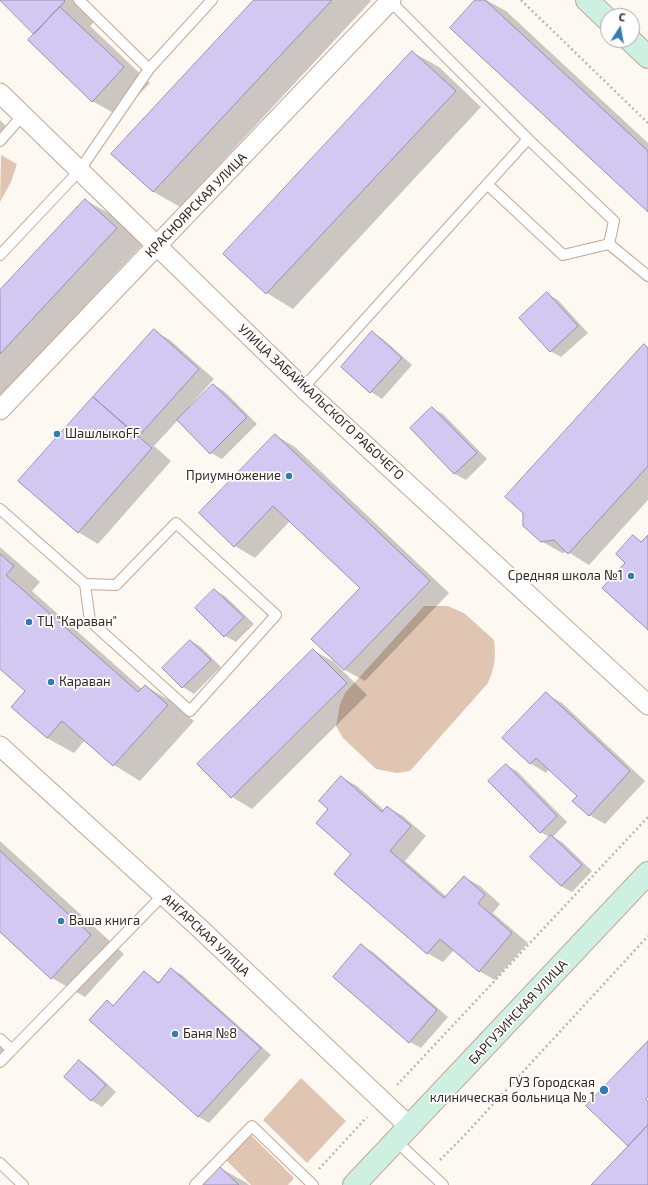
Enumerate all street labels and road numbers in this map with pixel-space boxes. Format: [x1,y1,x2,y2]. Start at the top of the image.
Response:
street label: КРАСНОЯРСКАЯ УЛИЦА [142,149,250,261]
street label: УЛИЦА ЗАБАЙКАЛЬСКОГО РАБОЧЕГО [235,321,407,483]
street label: АНГАРСКАЯ УЛИЦА [159,891,253,979]
street label: БАРГУЗИНСКАЯ УЛИЦА [465,956,571,1068]

